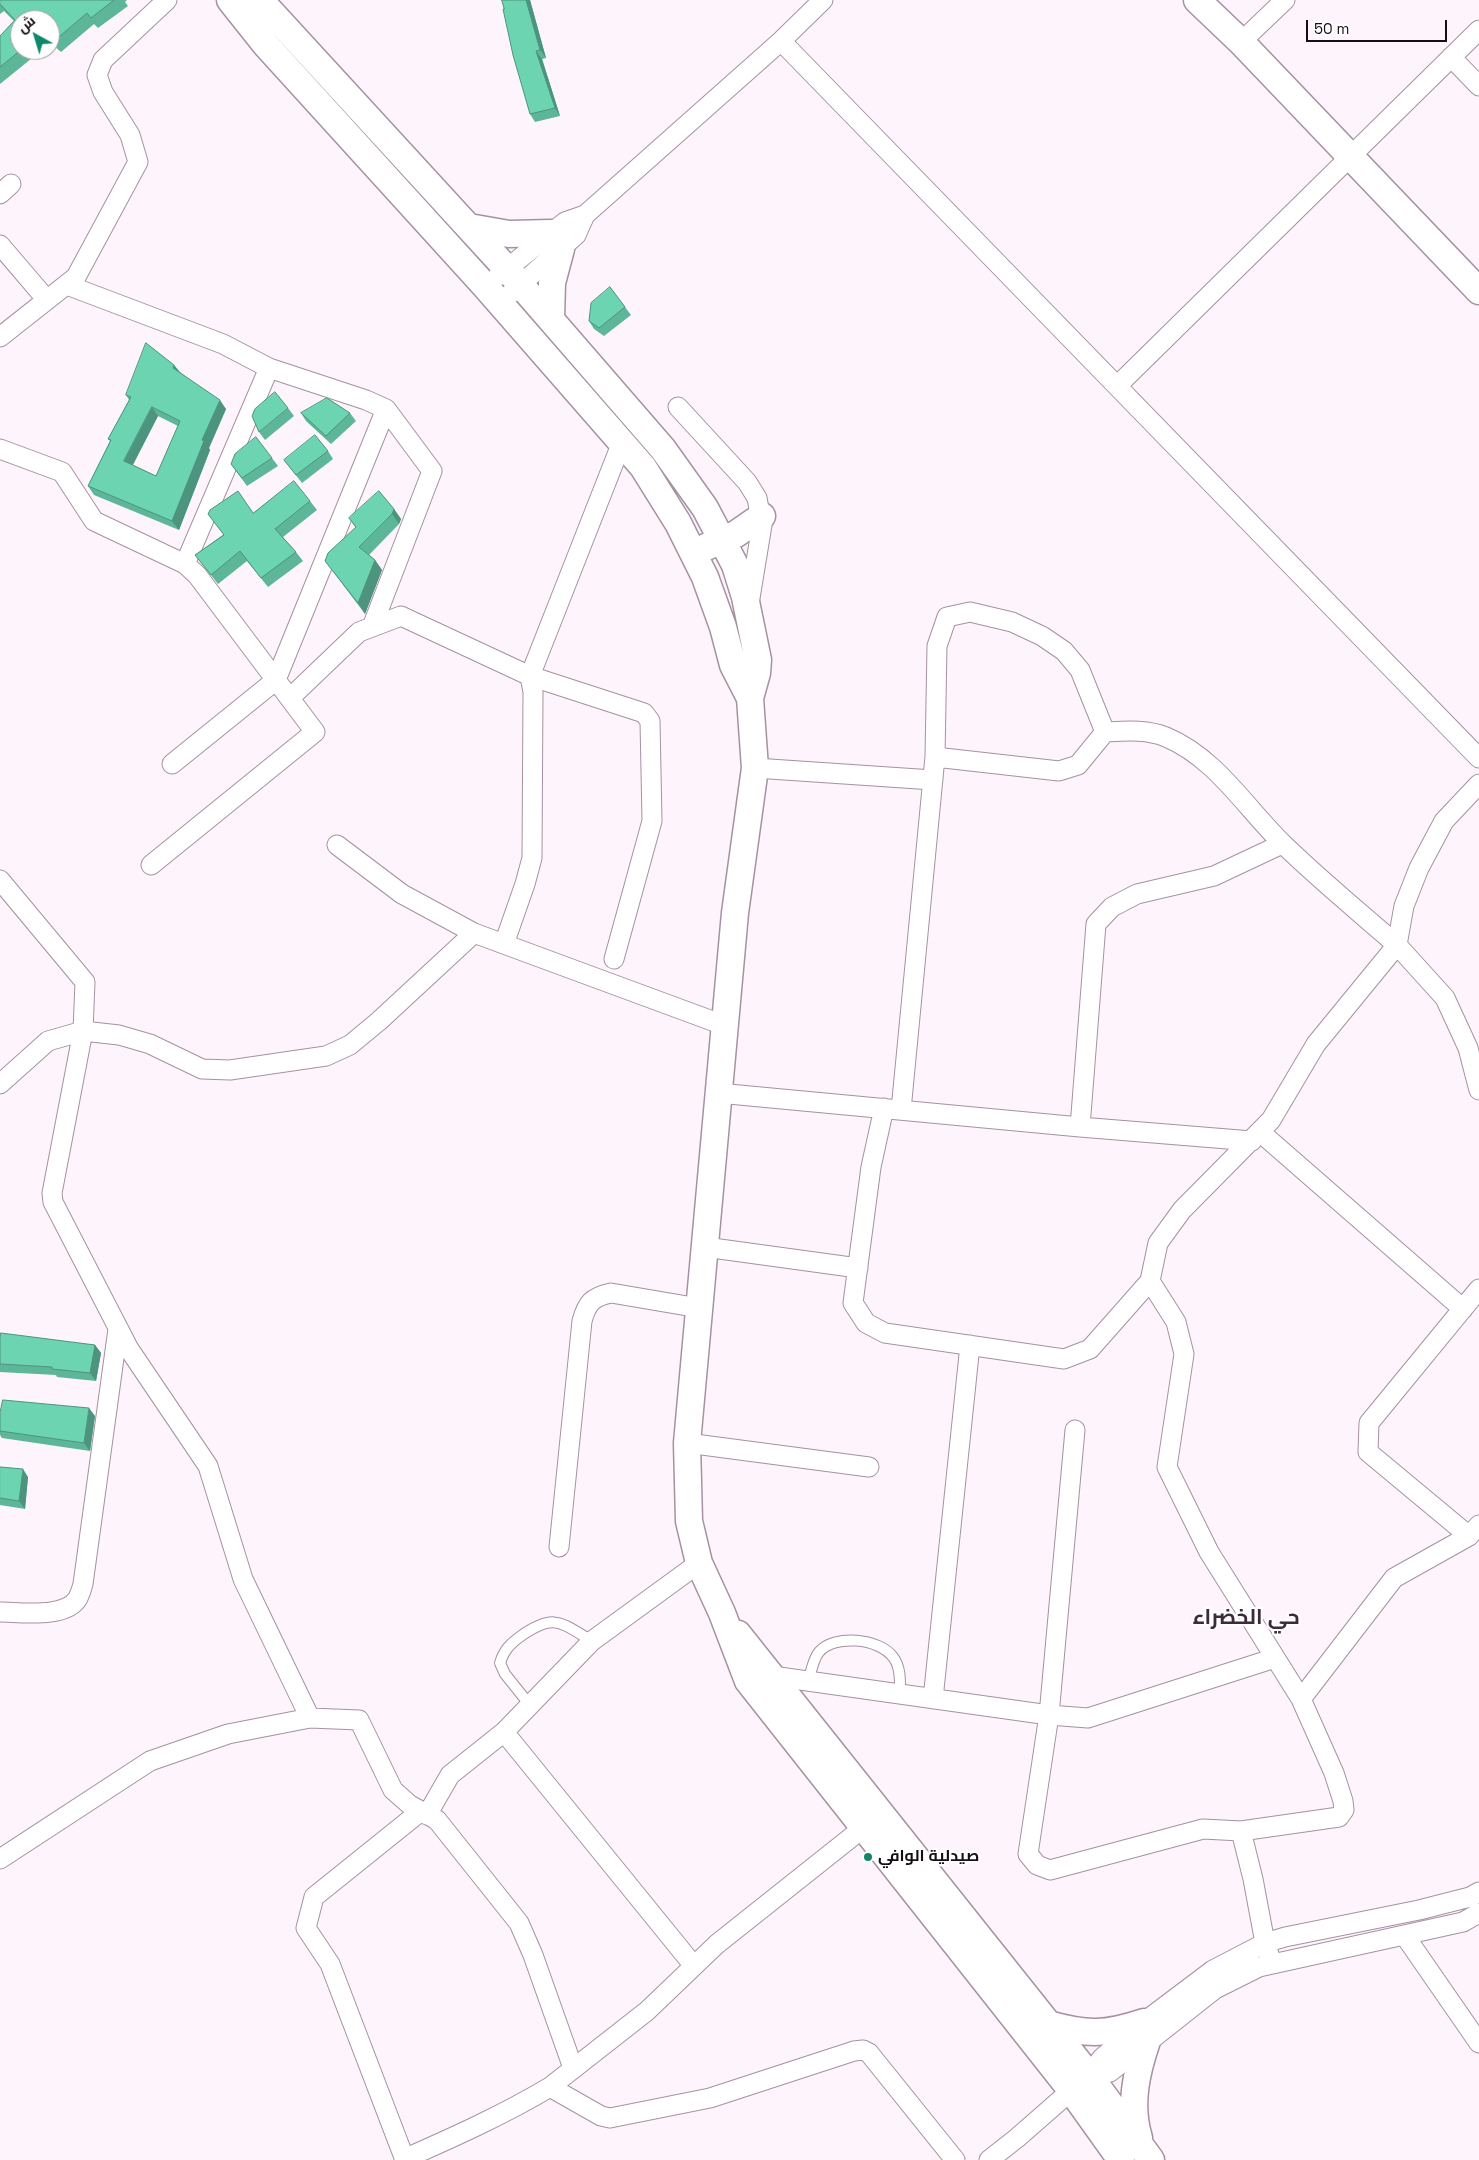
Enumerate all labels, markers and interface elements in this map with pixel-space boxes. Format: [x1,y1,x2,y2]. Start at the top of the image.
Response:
north arrow [10,10,60,60]
scale bar [1309,10,1450,42]
text: ش [14,11,39,37]
text: 50 m [1314,19,1349,38]
district label: حي الخضراء [1192,1605,1300,1631]
place label: صيدلية الوافي [878,1847,979,1867]
marker: صيدلية الوافي [862,1851,874,1863]

